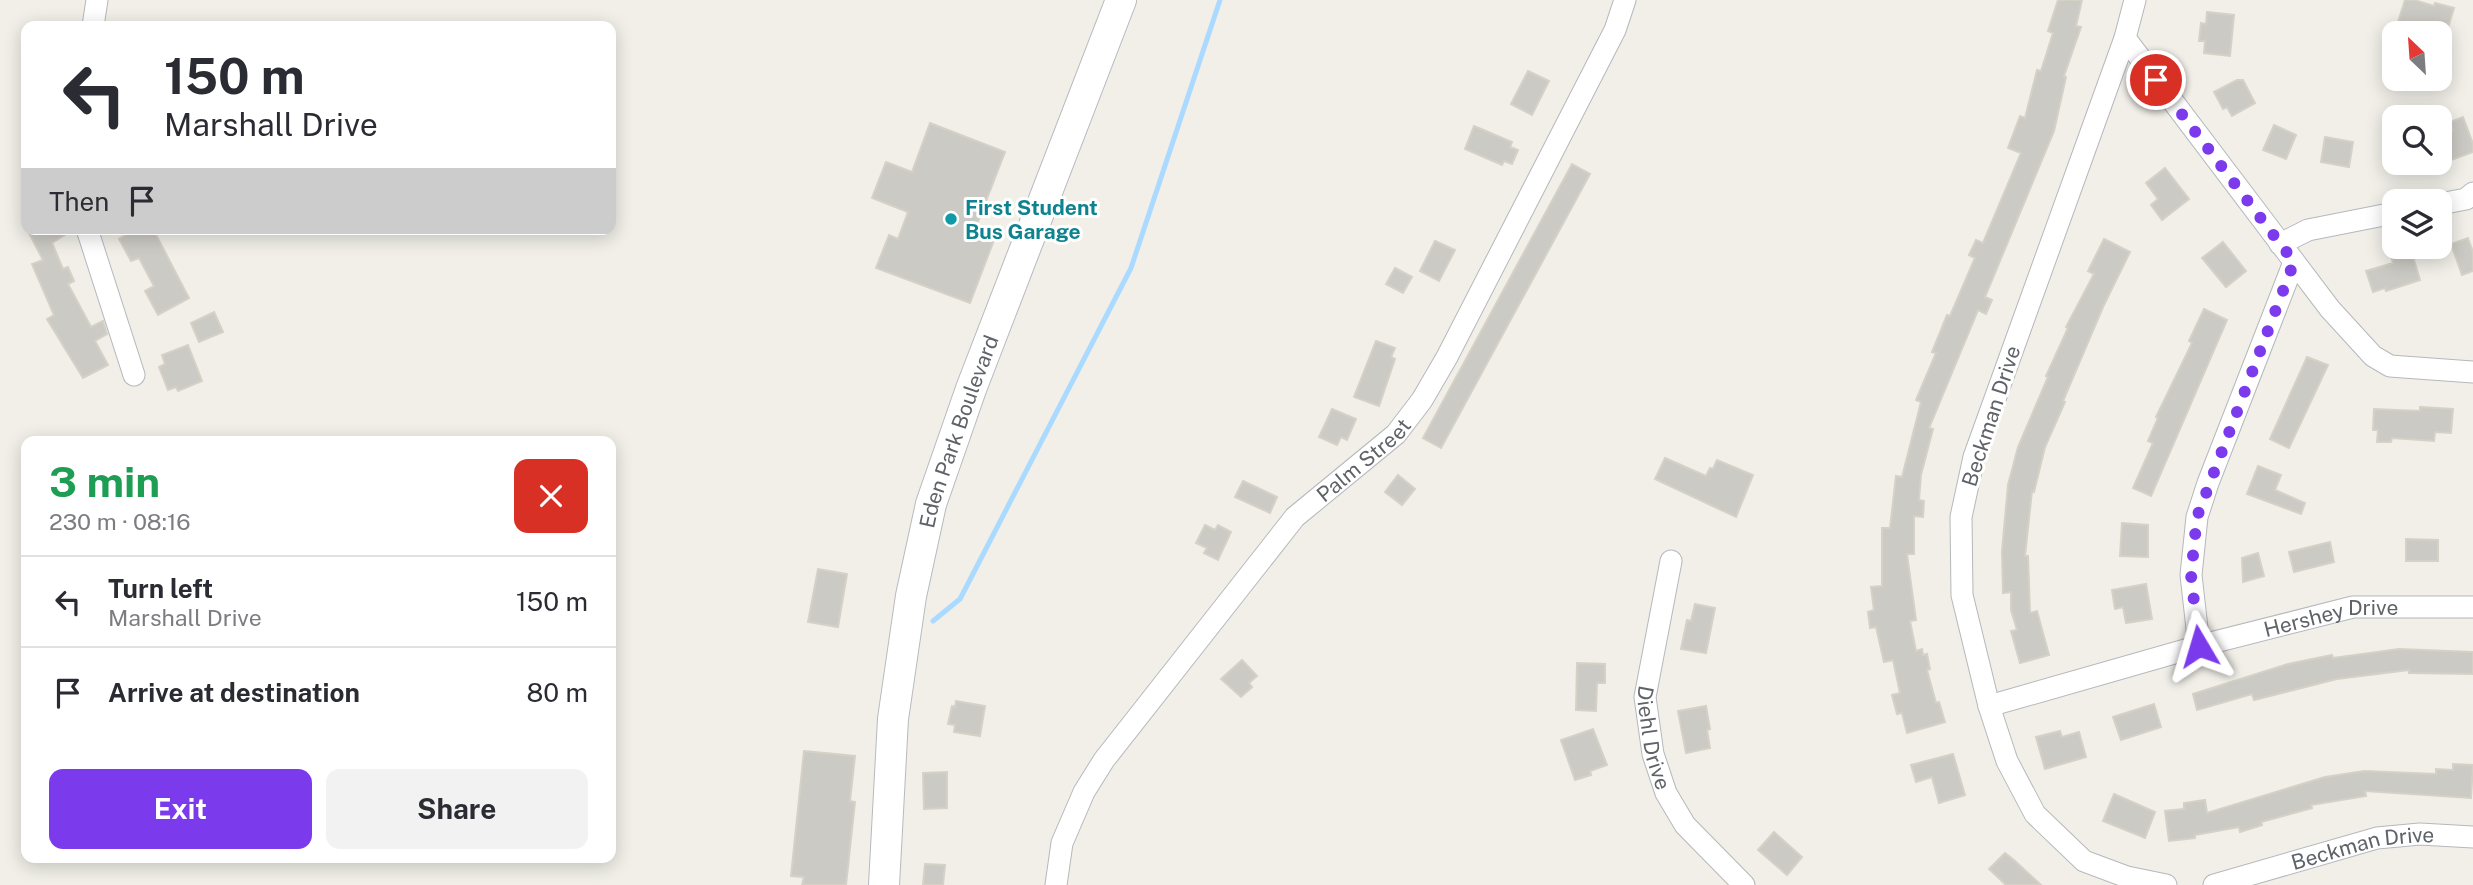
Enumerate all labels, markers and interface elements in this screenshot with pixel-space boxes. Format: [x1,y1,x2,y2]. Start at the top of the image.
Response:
north arrow [2382,21,2452,91]
map controls [2382,21,2452,259]
text: 150 m [164,47,305,105]
icon: left [49,49,140,140]
pin [2126,50,2186,110]
icon: arrive [2137,61,2175,99]
button: search [2382,105,2452,175]
text: Marshall Drive [164,106,378,143]
icon: arrive [123,182,161,220]
text: Then [49,186,109,217]
button: layers [2382,189,2452,259]
place label: First Student Bus Garage [965,195,1098,244]
marker: First Student Bus Garage [943,211,959,227]
street label: Eden Park Boulevard [914,331,1003,530]
street label: Beckman Drive [1957,343,2025,489]
street label: Palm Street [1311,413,1416,507]
text: 3 min [49,457,160,506]
button: close [514,459,588,533]
text: 230 m · 08:16 [49,508,191,535]
text: Turn left [108,573,213,604]
icon: left [49,583,87,621]
text: 150 m [516,586,588,617]
street label: Hershey Drive [2261,595,2398,642]
text: Marshall Drive [108,604,262,631]
position arrow [2162,609,2236,683]
icon: arrive [49,674,87,712]
text: Arrive at destination [108,677,360,708]
text: 80 m [527,677,588,708]
street label: Diehl Drive [1632,684,1676,793]
button: Exit [49,769,312,849]
button: Share [326,769,588,849]
street label: Beckman Drive [2288,821,2435,875]

